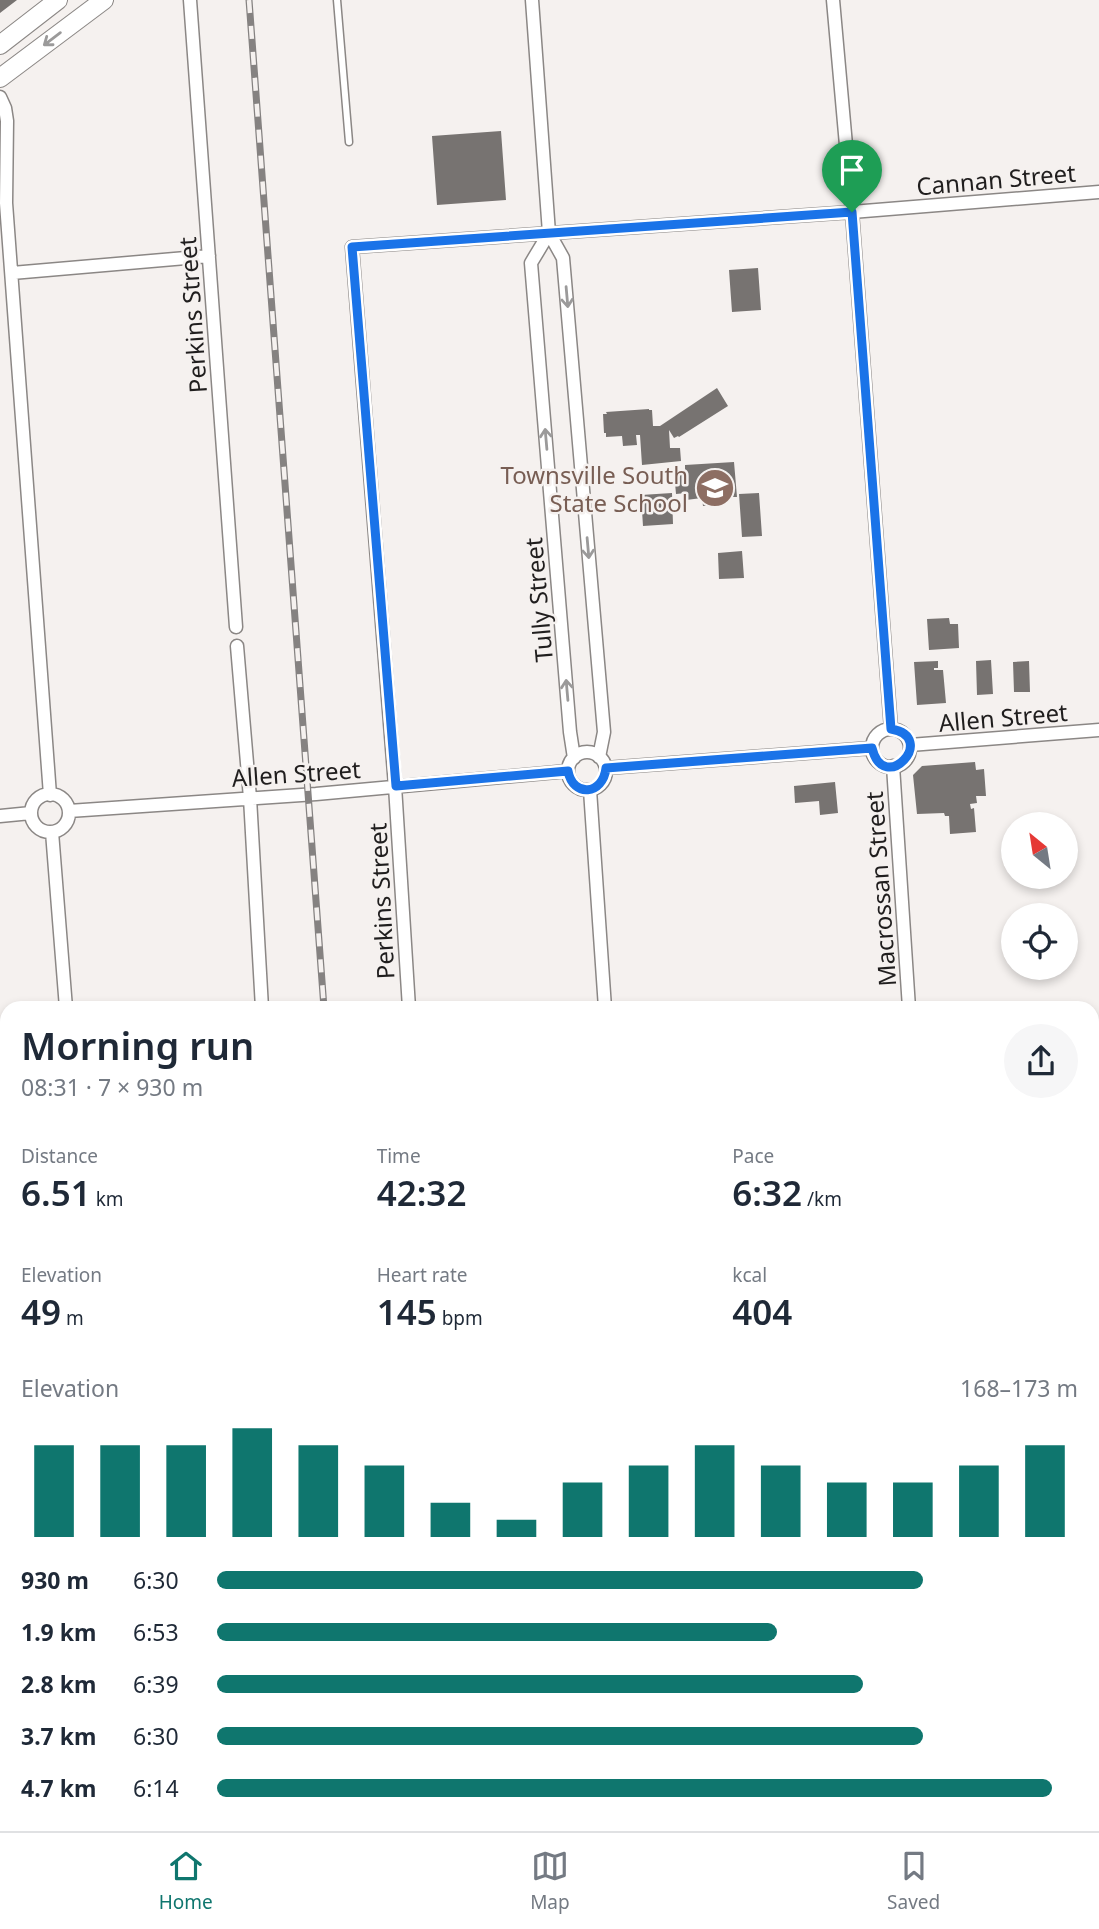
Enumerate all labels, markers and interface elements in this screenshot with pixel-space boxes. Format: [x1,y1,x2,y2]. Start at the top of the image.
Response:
one-way arrow [43,32,62,47]
pin [822,140,882,212]
icon: arrive [833,151,871,189]
street label: Cannan Street [915,156,1077,202]
street label: Perkins Street [170,235,214,394]
one-way arrow [561,286,574,308]
one-way arrow [539,428,552,451]
place label: Townsville South State School [501,458,688,519]
school or university icon: Townsville South State School [694,467,736,509]
street label: Tully Street [516,536,560,664]
one-way arrow [582,537,595,559]
one-way arrow [560,679,573,702]
street label: Allen Street [937,695,1069,739]
street label: Allen Street [230,752,362,794]
street label: Macrossan Street [857,790,903,988]
north arrow [1001,812,1078,889]
map controls [1001,812,1078,980]
street label: Perkins Street [360,822,402,980]
button: locate [1001,903,1078,980]
text: Morning run [21,1019,254,1071]
button: share [1004,1024,1078,1098]
text: 08:31 · 7 × 930 m [21,1071,203,1103]
text: Distance [21,1143,98,1169]
text: Time [377,1143,421,1169]
text: Pace [732,1143,774,1169]
text: 6.51 [21,1169,91,1216]
text: 42:32 [377,1169,466,1216]
text: 6:32 [732,1169,802,1216]
text: km [91,1186,124,1212]
text: /km [802,1186,842,1212]
text: Elevation [21,1262,102,1288]
text: Heart rate [377,1262,467,1288]
text: kcal [732,1262,767,1288]
text: 49 [21,1288,61,1335]
text: 145 [377,1288,437,1335]
text: 404 [732,1288,792,1335]
text: m [61,1305,84,1331]
text: bpm [437,1305,483,1331]
text: Elevation [21,1372,119,1404]
text: 168–173 m [960,1372,1078,1404]
text: 930 m [21,1564,89,1596]
text: 6:30 [133,1564,179,1596]
text: 1.9 km [21,1616,96,1648]
text: 6:53 [133,1616,179,1648]
text: 2.8 km [21,1668,96,1700]
text: 6:39 [133,1668,179,1700]
text: 3.7 km [21,1720,96,1752]
text: 6:30 [133,1720,179,1752]
text: 4.7 km [21,1772,96,1804]
text: 6:14 [133,1772,179,1804]
tab: Home [159,1847,213,1915]
tab: Map [530,1847,570,1915]
tab: Saved [887,1847,940,1915]

